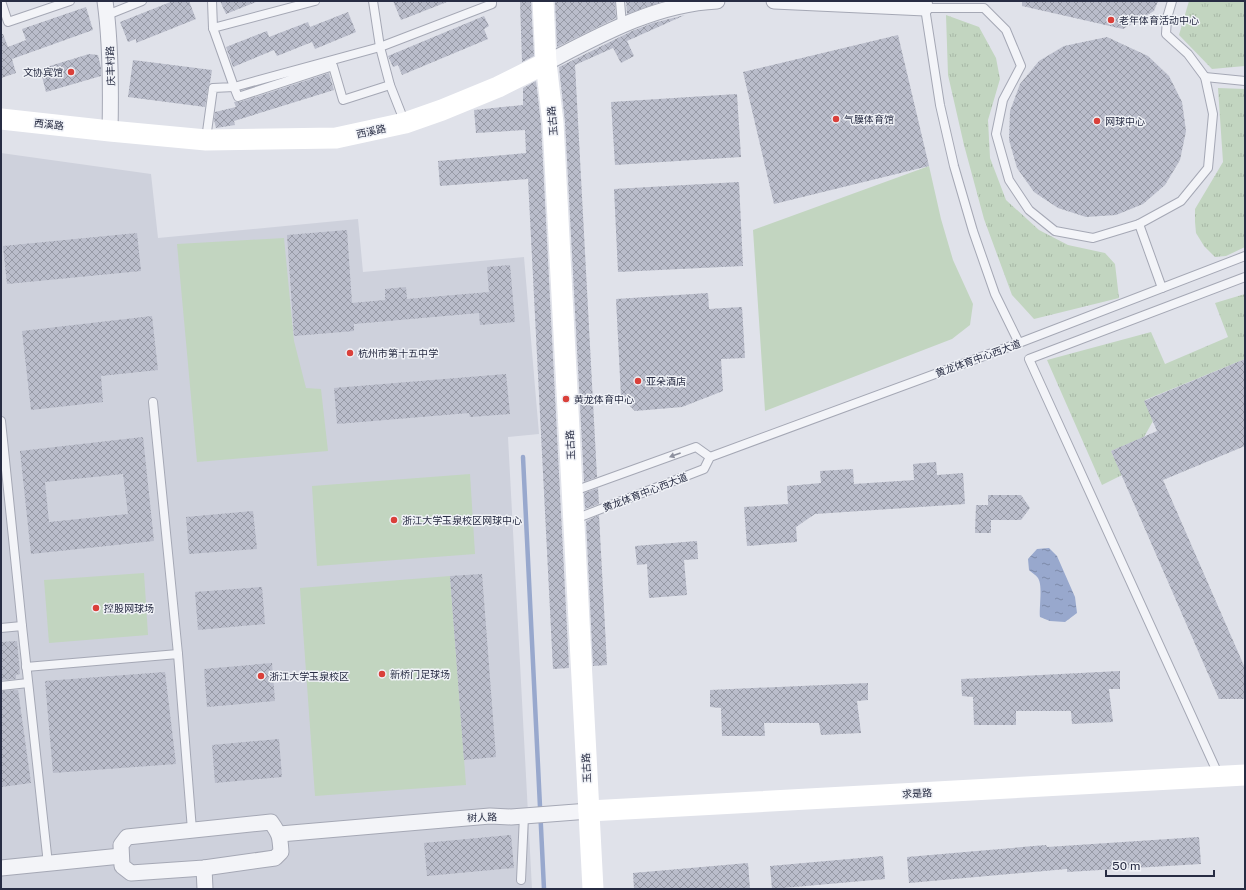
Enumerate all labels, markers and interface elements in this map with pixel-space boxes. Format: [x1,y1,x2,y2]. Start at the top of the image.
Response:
place label: 老年体育活动中心 [1119,14,1199,26]
marker: 老年体育活动中心 [1106,15,1116,25]
street label: 庆丰村路 [103,46,117,86]
place label: 文协宾馆 [23,66,63,78]
marker: 文协宾馆 [66,67,76,77]
street label: 玉古路 [545,106,559,136]
place label: 气膜体育馆 [844,113,894,125]
marker: 气膜体育馆 [831,114,841,124]
place label: 网球中心 [1105,115,1145,127]
street label: 西溪路 [33,116,65,132]
marker: 网球中心 [1092,116,1102,126]
street label: 西溪路 [355,122,387,140]
street label: 黄龙体育中心西大道 [934,337,1022,379]
place label: 杭州市第十五中学 [358,347,438,359]
marker: 杭州市第十五中学 [345,348,355,358]
place label: 亚朵酒店 [646,375,686,387]
marker: 亚朵酒店 [633,376,643,386]
place label: 黄龙体育中心 [574,393,634,405]
marker: 黄龙体育中心 [561,394,571,404]
street label: 玉古路 [563,430,577,460]
one-way arrow [669,452,681,458]
street label: 黄龙体育中心西大道 [601,470,689,514]
place label: 浙江大学玉泉校区网球中心 [402,514,522,526]
marker: 浙江大学玉泉校区网球中心 [389,515,399,525]
place label: 控股网球场 [104,602,154,614]
marker: 控股网球场 [91,603,101,613]
place label: 新桥门足球场 [390,668,450,680]
marker: 新桥门足球场 [377,669,387,679]
place label: 浙江大学玉泉校区 [269,670,349,682]
marker: 浙江大学玉泉校区 [256,671,266,681]
street label: 玉古路 [579,753,593,783]
street label: 求是路 [902,786,932,800]
street label: 树人路 [467,810,497,824]
scale bar [1106,852,1214,878]
text: 50 m [1112,859,1140,873]

